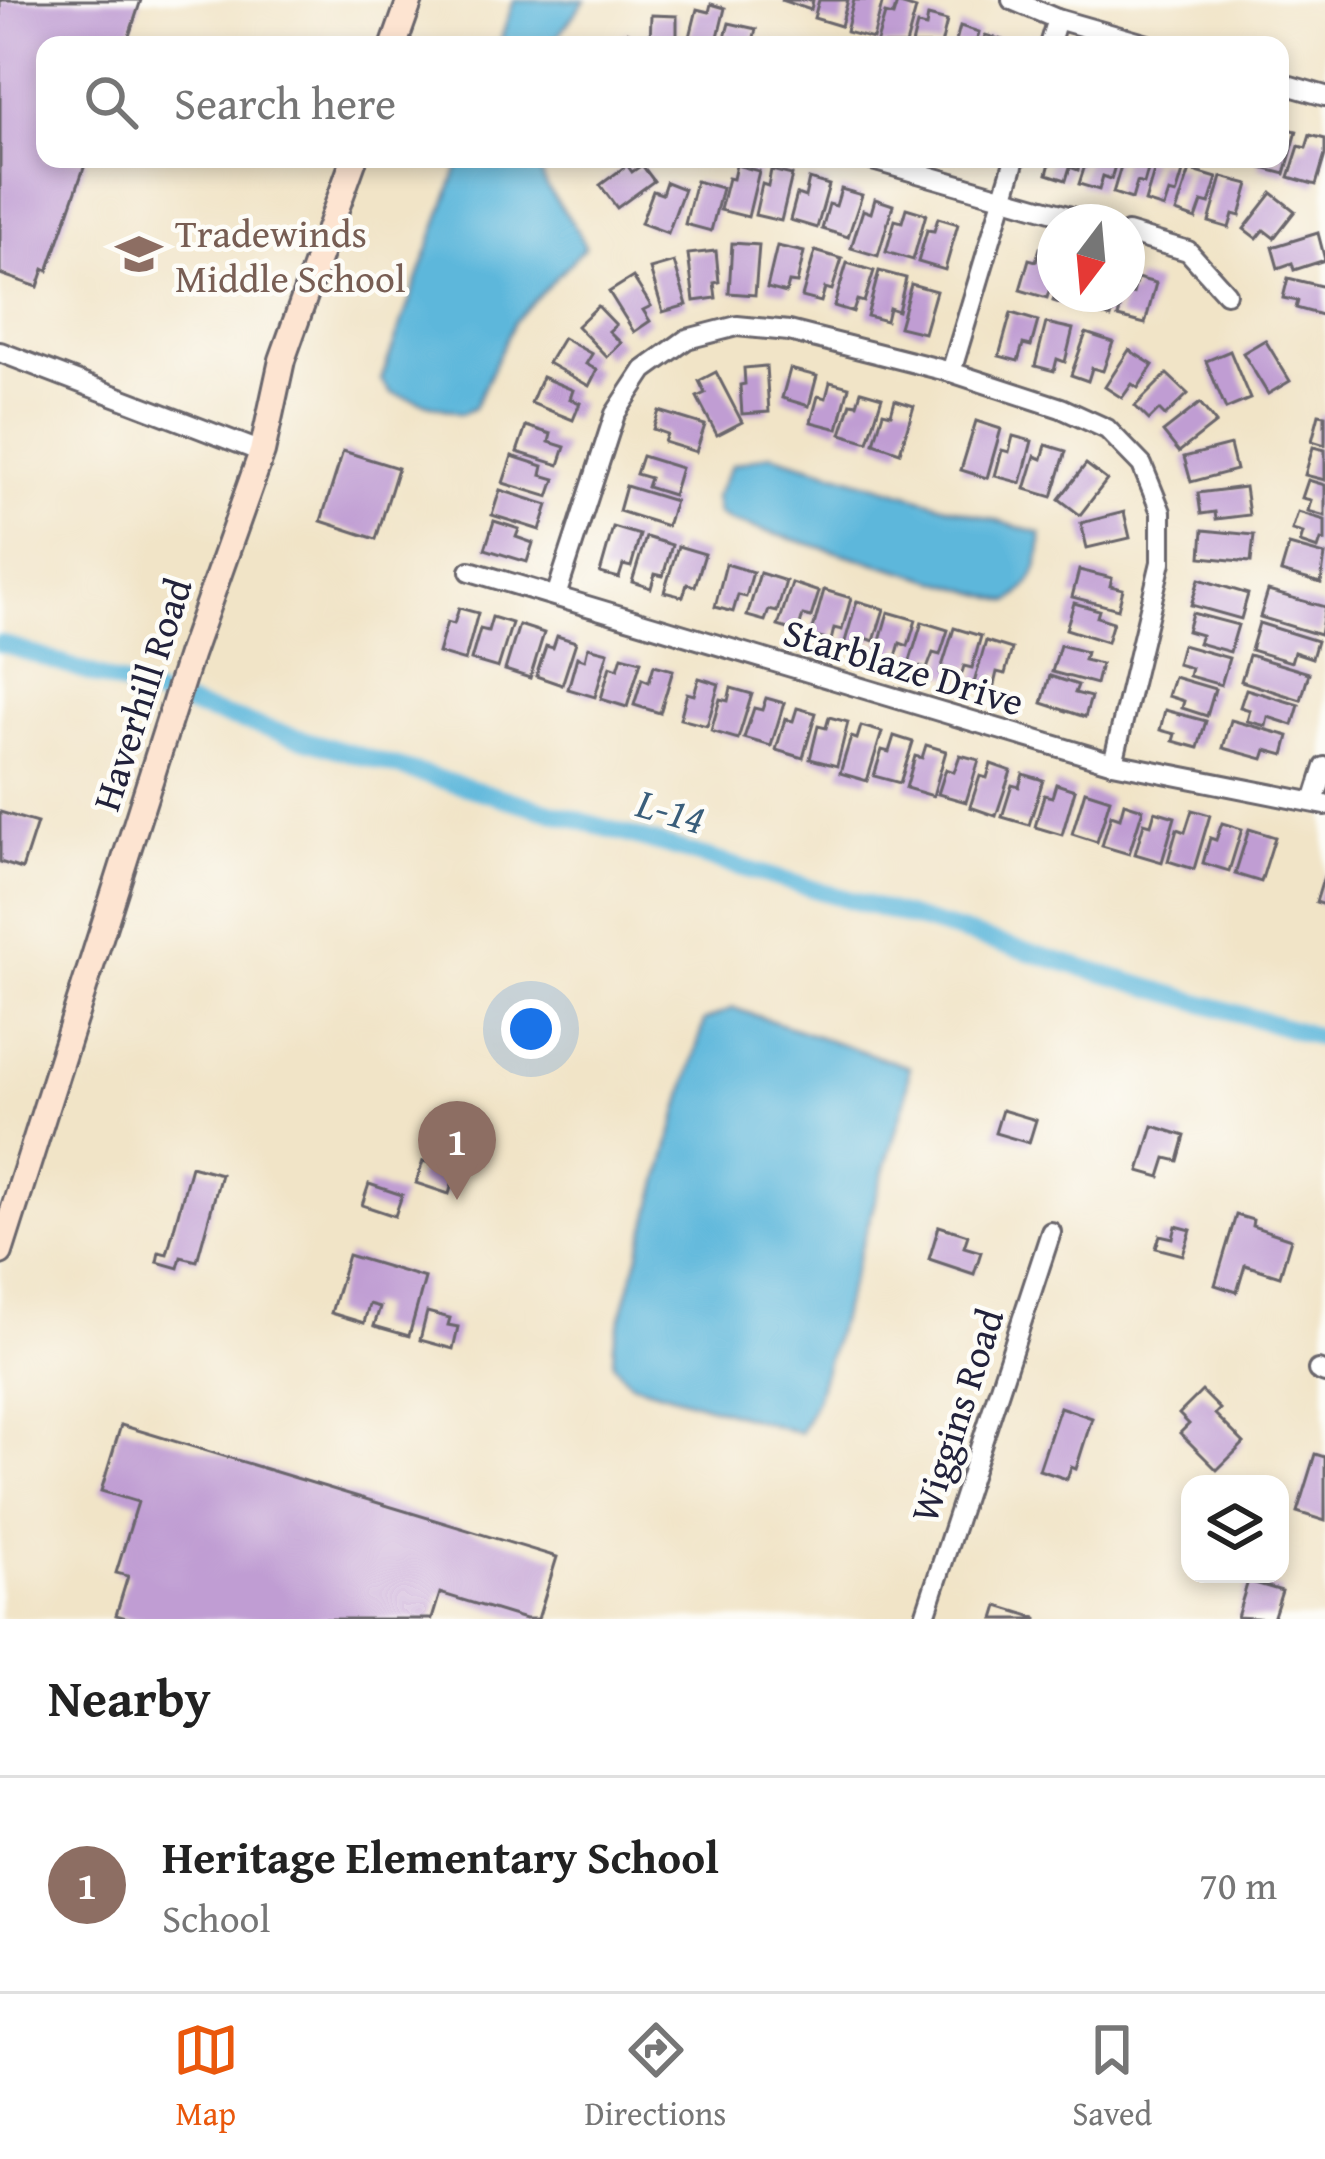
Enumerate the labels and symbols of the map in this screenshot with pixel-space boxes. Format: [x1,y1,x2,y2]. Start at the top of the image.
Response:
place label: Tradewinds Middle School [175,204,406,306]
north arrow [1037,204,1145,312]
school or university icon: Tradewinds Middle School [114,229,164,279]
street label: Haverhill Road [77,570,205,818]
street label: Starblaze Drive [777,602,1031,730]
water label: L-14 [629,771,712,849]
your location [501,999,561,1059]
pin: 1 [418,1101,496,1200]
street label: Wiggins Road [895,1301,1017,1529]

